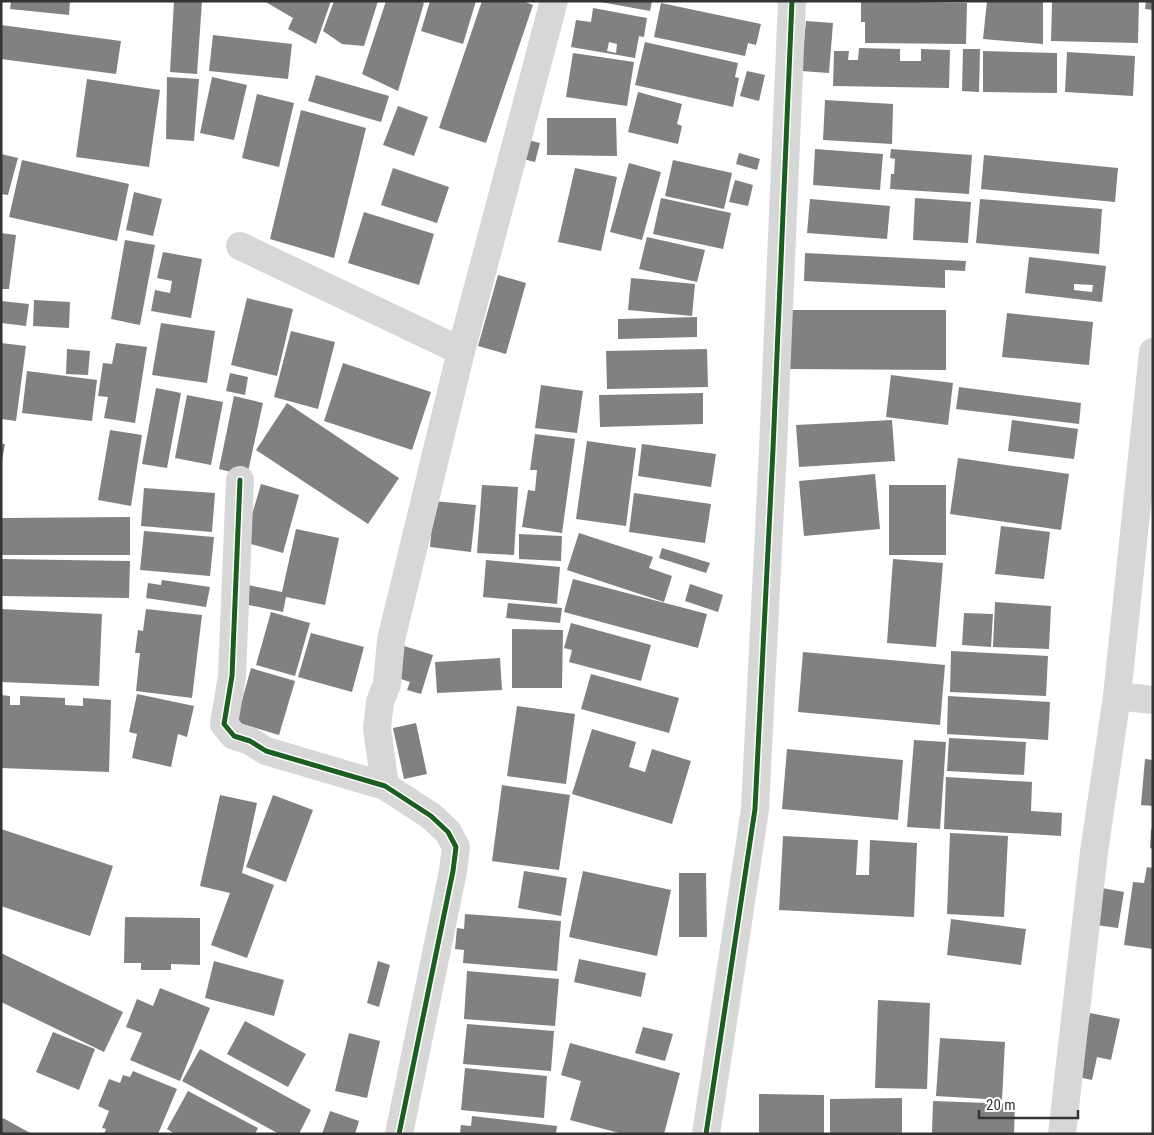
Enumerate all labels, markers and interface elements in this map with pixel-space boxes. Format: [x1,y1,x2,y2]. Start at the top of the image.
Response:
scale bar [979,1088,1078,1120]
text: 20 m [986,1096,1016,1114]

